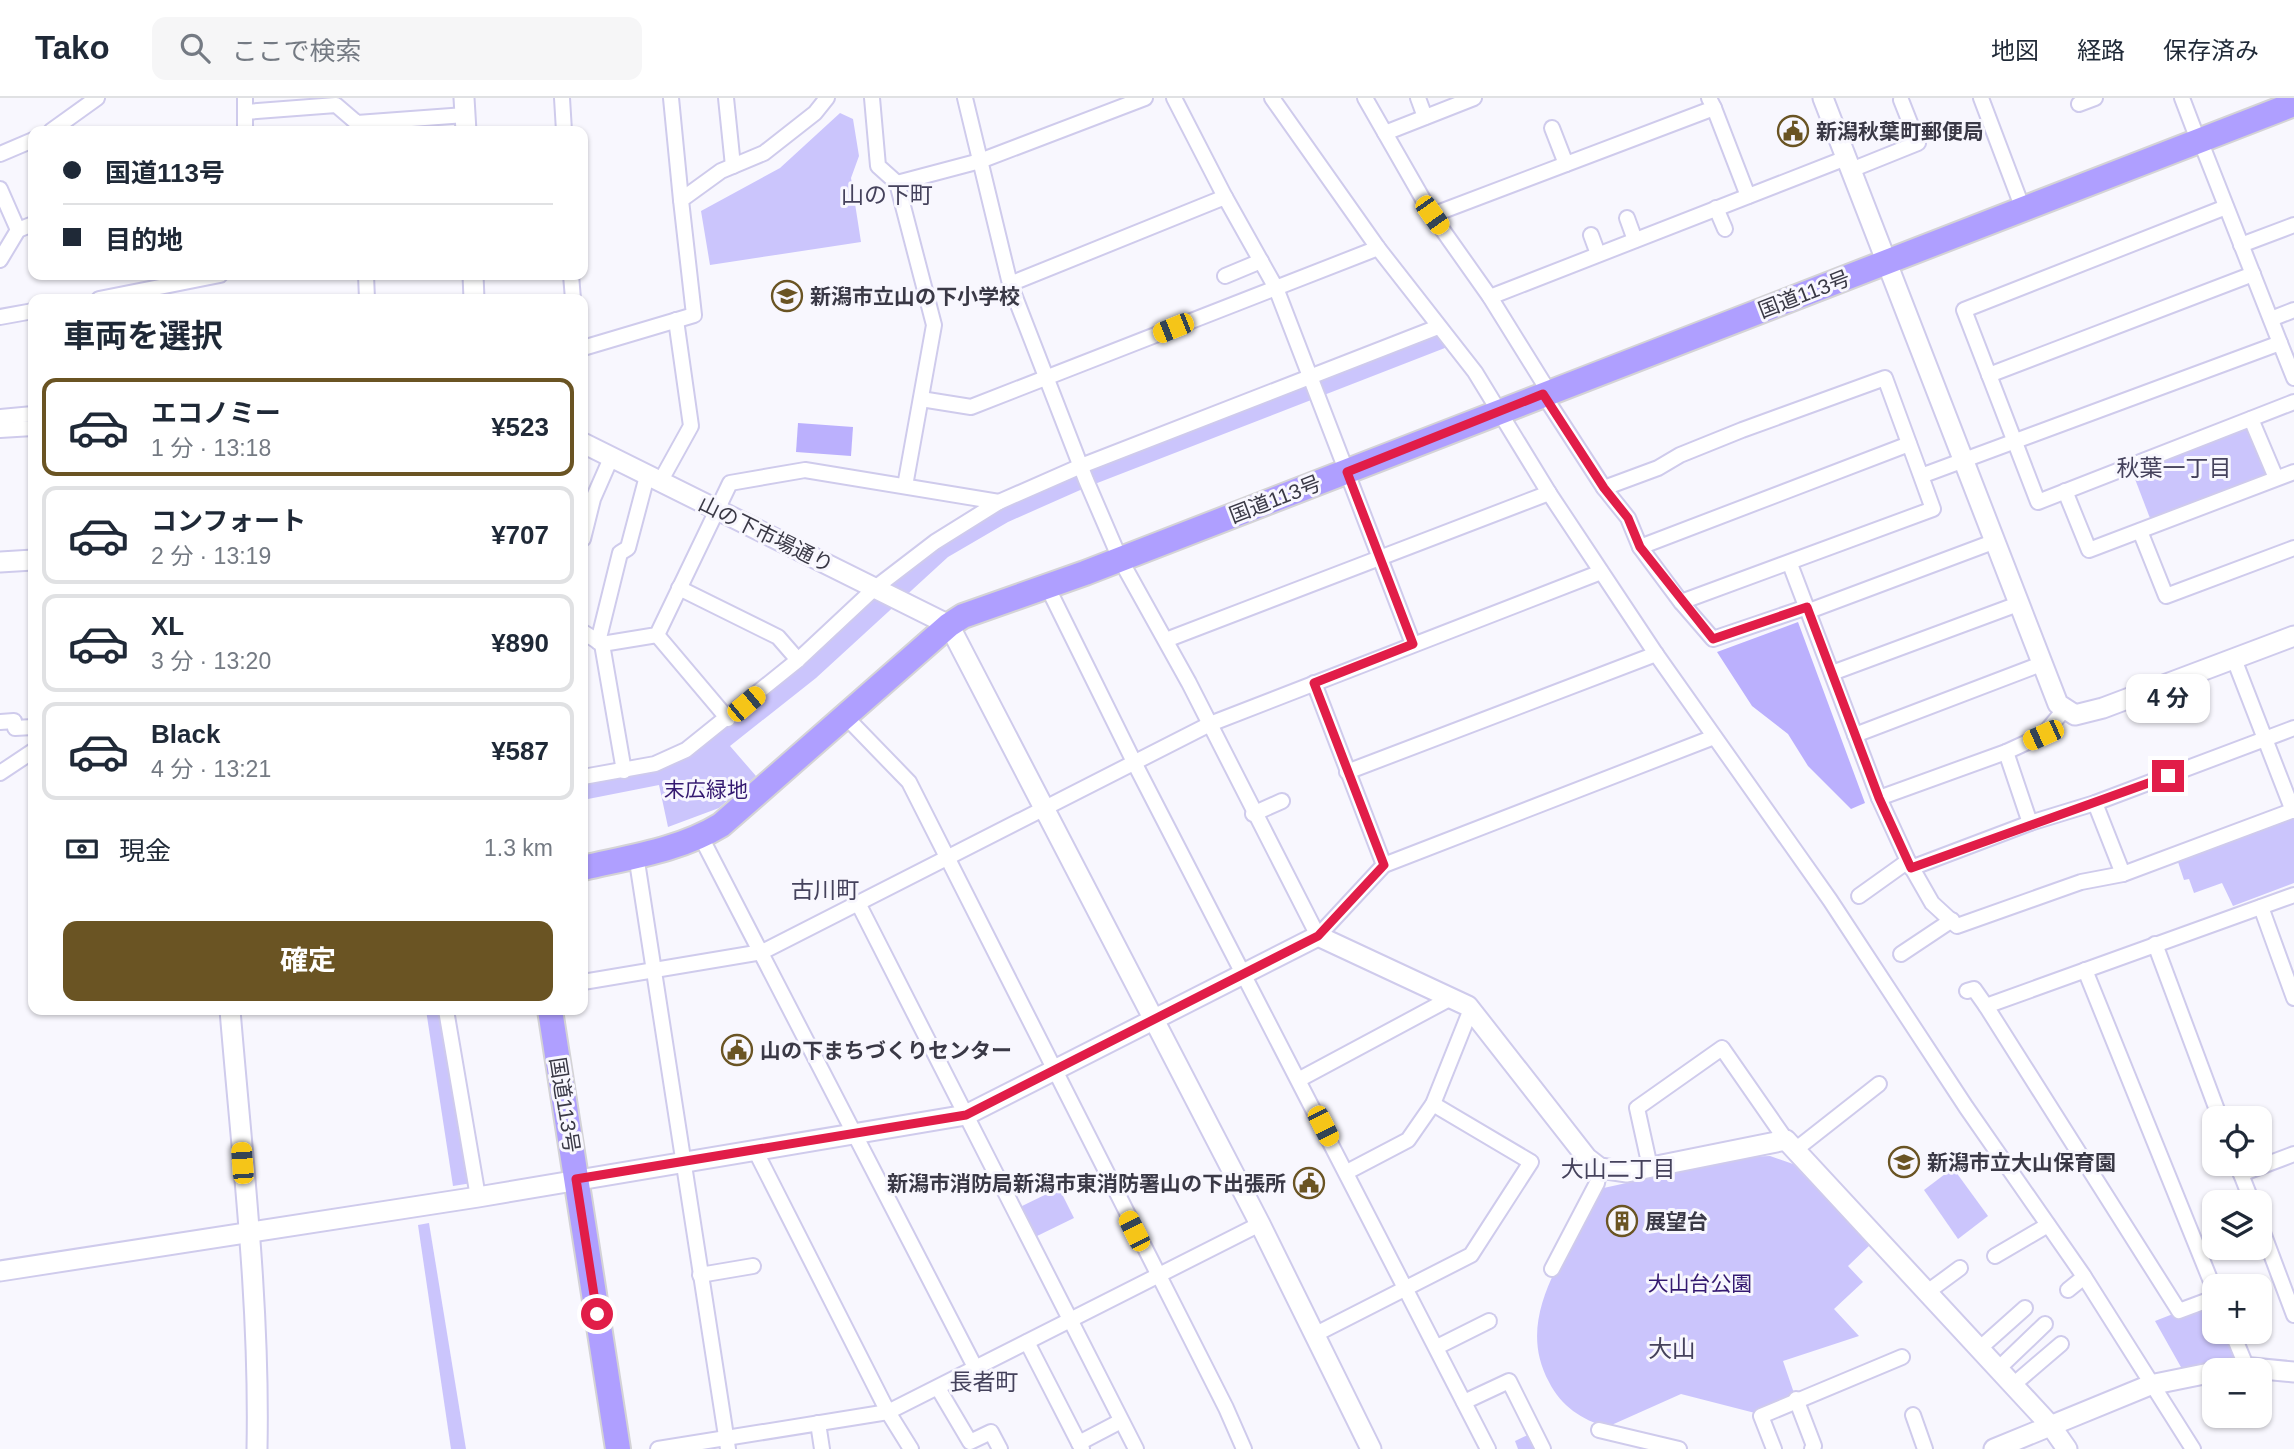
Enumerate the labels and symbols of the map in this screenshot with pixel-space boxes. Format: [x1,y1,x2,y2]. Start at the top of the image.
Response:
public building icon: 新潟秋葉町郵便局 [1776,114,1810,148]
place label: 新潟秋葉町郵便局 [1816,120,1984,143]
district label: 山の下町 [841,182,933,208]
car [1412,192,1453,238]
street label: 国道113号 [1755,266,1853,322]
school or university icon: 新潟市立山の下小学校 [770,279,804,313]
place label: 新潟市立山の下小学校 [810,285,1020,308]
car [1150,310,1197,346]
district label: 秋葉一丁目 [2117,455,2232,481]
street label: 国道113号 [1226,471,1324,527]
street label: 山の下市場通り [695,491,837,577]
callout: 4 分 [2126,674,2210,724]
car [724,682,769,726]
car [2020,717,2067,753]
route end [2152,760,2184,792]
park label: 末広緑地 [664,778,748,801]
district label: 古川町 [791,877,860,903]
public building icon: 山の下まちづくりセンター [720,1033,754,1067]
place label: 山の下まちづくりセンター [760,1039,1012,1062]
street label: 国道113号 [546,1056,584,1154]
car [1305,1103,1342,1149]
car [231,1141,254,1185]
school or university icon: 新潟市立大山保育園 [1887,1145,1921,1179]
place label: 新潟市立大山保育園 [1927,1151,2116,1174]
district label: 大山二丁目 [1561,1156,1676,1182]
public building icon: 新潟市消防局新潟市東消防署山の下出張所 [1292,1166,1326,1200]
place label: 新潟市消防局新潟市東消防署山の下出張所 [887,1172,1286,1195]
building icon: 展望台 [1605,1204,1639,1238]
car [1116,1208,1153,1254]
place label: 展望台 [1645,1210,1708,1233]
park label: 大山台公園 [1648,1272,1753,1295]
route start [581,1298,613,1330]
district label: 大山 [1648,1335,1696,1362]
district label: 長者町 [950,1369,1019,1395]

